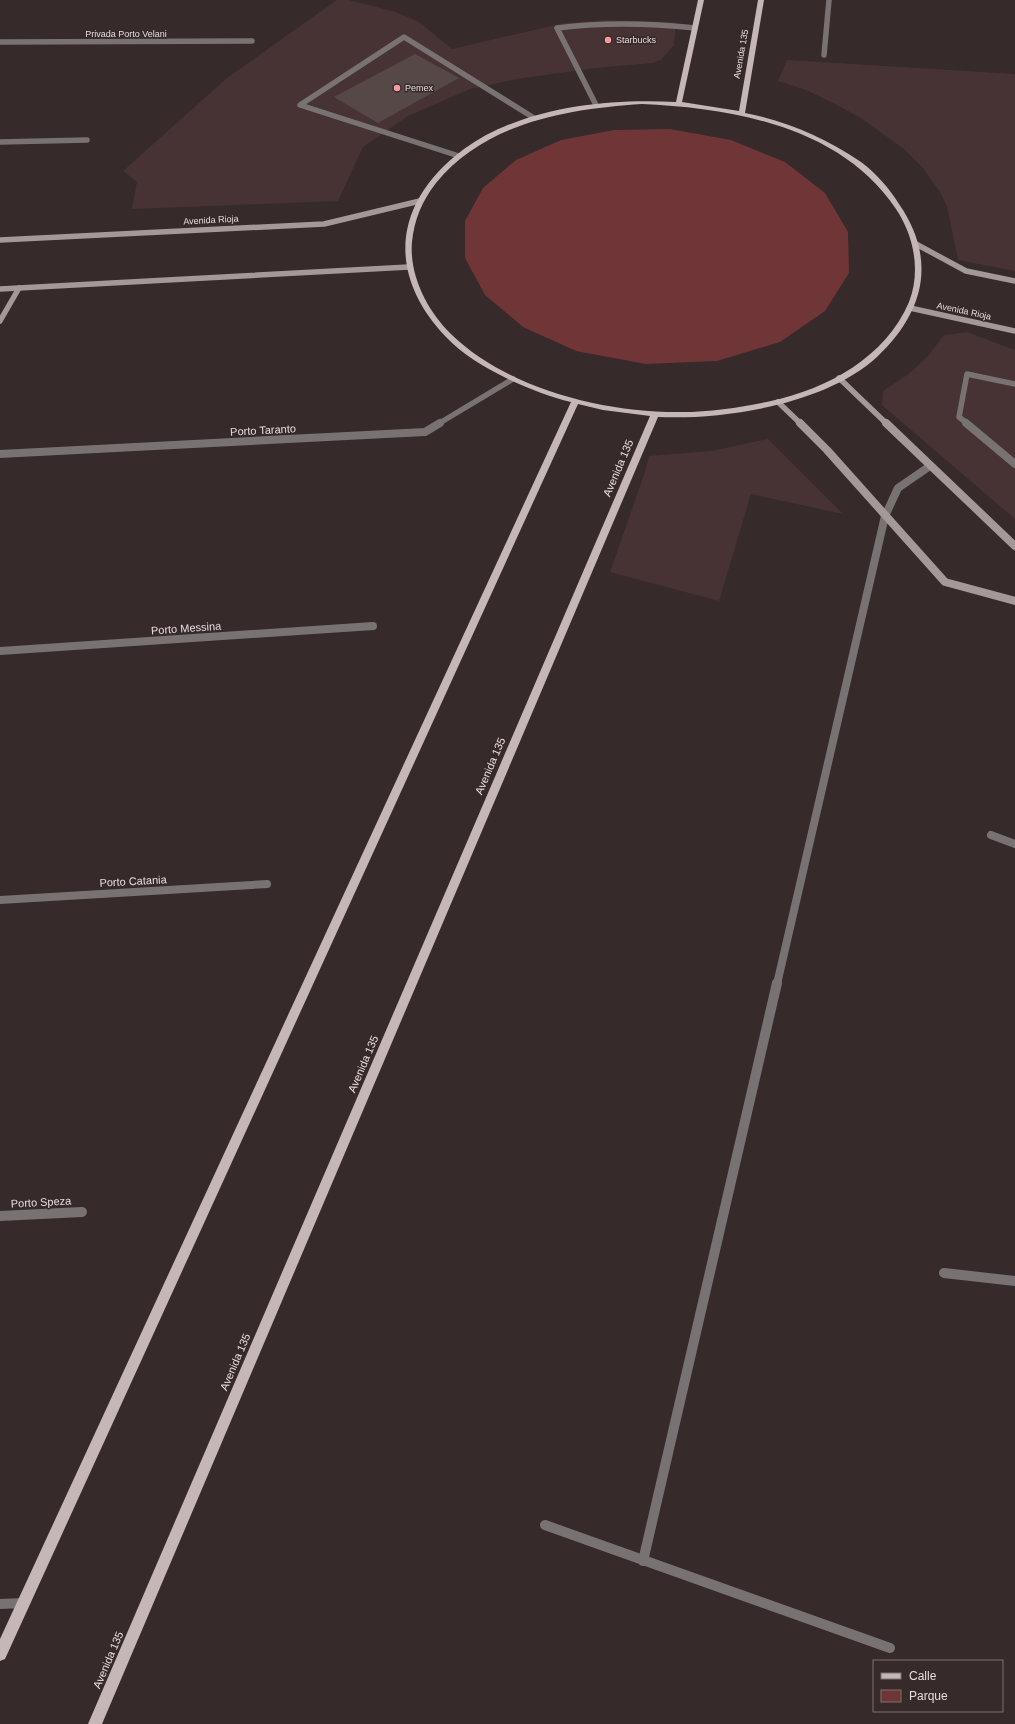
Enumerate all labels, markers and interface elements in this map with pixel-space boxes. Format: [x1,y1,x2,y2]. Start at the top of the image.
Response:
street label: Privada Porto Velani [85,29,167,39]
street label: Avenida 135 [732,29,750,79]
marker: Starbucks [603,35,613,45]
place label: Starbucks [616,35,657,45]
marker: Pemex [392,83,402,93]
place label: Pemex [405,83,434,93]
street label: Avenida Rioja [183,214,239,226]
street label: Avenida Rioja [936,300,992,322]
street label: Porto Taranto [230,422,296,438]
street label: Avenida 135 [601,438,635,498]
street label: Porto Messina [151,620,222,636]
street label: Avenida 135 [473,736,507,796]
street label: Porto Catania [99,873,168,889]
street label: Avenida 135 [346,1034,380,1094]
street label: Porto Speza [10,1194,72,1210]
street label: Avenida 135 [218,1332,252,1392]
street label: Avenida 135 [91,1630,125,1690]
legend [873,1660,1003,1712]
text: Calle [909,1669,937,1683]
text: Parque [909,1689,948,1703]

